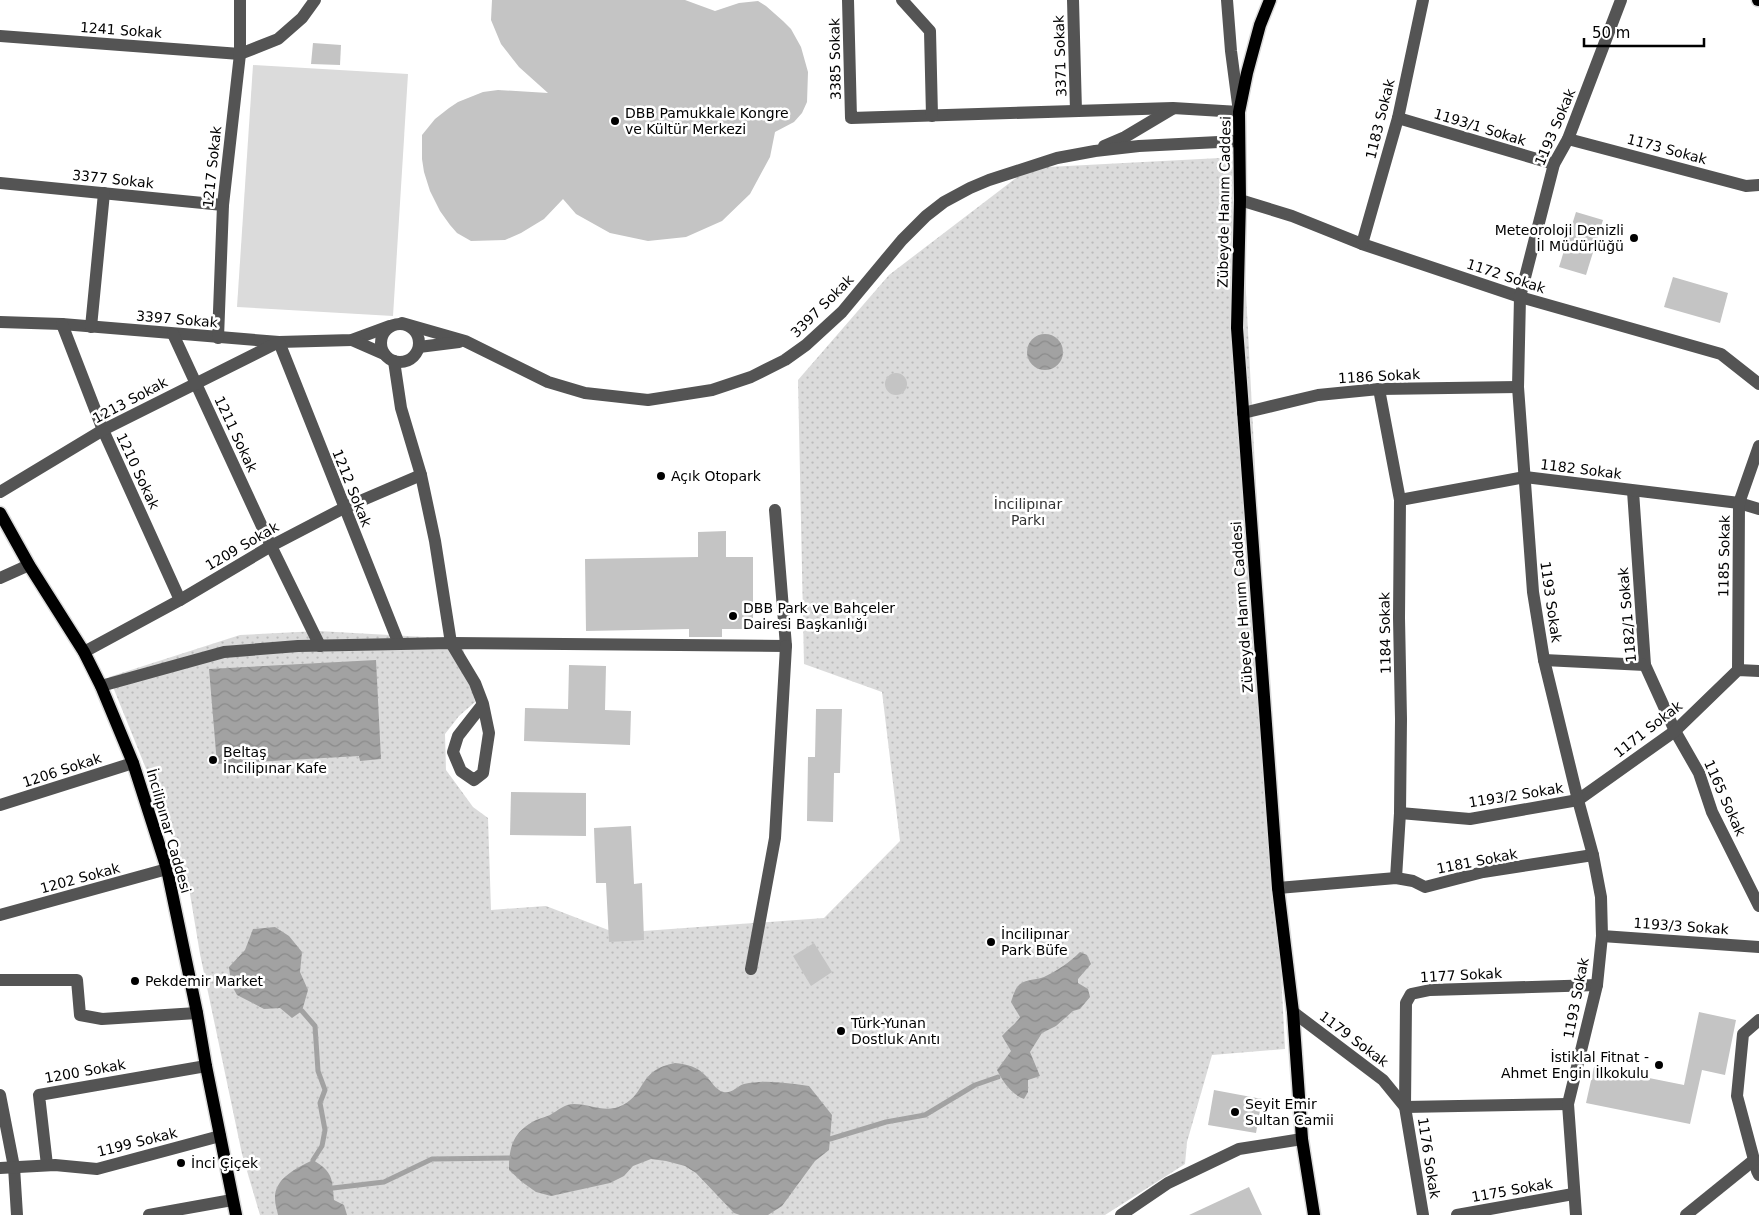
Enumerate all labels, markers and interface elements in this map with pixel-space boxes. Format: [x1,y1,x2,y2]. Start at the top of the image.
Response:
street label: 3371 Sokak [1051,14,1069,97]
scale bar [1584,15,1704,47]
street label: 3385 Sokak [826,17,844,100]
street label: 1241 Sokak [79,19,163,41]
text: 50 m [1592,24,1630,42]
street label: 1183 Sokak [1362,76,1398,161]
street label: 1193 Sokak [1532,85,1579,168]
place label: DBB Pamukkale Kongre ve Kültür Merkezi [625,105,789,137]
street label: 1193/1 Sokak [1432,105,1529,149]
marker: DBB Pamukkale Kongre ve Kültür Merkezi [609,115,621,127]
street label: Zübeyde Hanım Caddesi [1214,116,1234,288]
street label: 1217 Sokak [200,124,224,209]
street label: 1173 Sokak [1625,131,1710,168]
street label: 3377 Sokak [71,167,156,191]
place label: Meteoroloji Denizli İl Müdürlüğü [1495,222,1624,254]
marker: Meteoroloji Denizli İl Müdürlüğü [1628,232,1640,244]
street label: 1172 Sokak [1464,256,1548,297]
street label: 3397 Sokak [787,271,857,341]
street label: 3397 Sokak [135,307,219,331]
street label: 1186 Sokak [1338,366,1421,386]
street label: 1213 Sokak [90,373,171,426]
street label: 1211 Sokak [211,393,261,475]
street label: 1210 Sokak [113,430,163,512]
street label: 1212 Sokak [329,447,375,530]
street label: 1182 Sokak [1539,456,1624,482]
place label: Açık Otopark [671,468,762,484]
marker: Açık Otopark [655,470,667,482]
park label: İncilipınar Parkı [994,495,1062,528]
street label: 1185 Sokak [1715,514,1733,597]
street label: 1209 Sokak [202,518,282,573]
street label: Zübeyde Hanım Caddesi [1228,521,1256,693]
street label: 1193 Sokak [1537,560,1565,645]
street label: 1182/1 Sokak [1615,566,1639,663]
street label: 1184 Sokak [1376,591,1394,674]
place label: DBB Park ve Bahçeler Dairesi Başkanlığı [743,600,895,632]
marker: DBB Park ve Bahçeler Dairesi Başkanlığı [727,610,739,622]
street label: 1171 Sokak [1611,697,1686,761]
place label: Beltaş İncilipınar Kafe [223,744,327,776]
street label: 1206 Sokak [20,749,104,790]
marker: Beltaş İncilipınar Kafe [207,754,219,766]
street label: 1165 Sokak [1701,757,1749,840]
street label: İncilipınar Caddesi [144,767,195,895]
street label: 1193/2 Sokak [1467,779,1565,810]
street label: 1181 Sokak [1435,845,1520,877]
street label: 1202 Sokak [38,859,123,896]
street label: 1193/3 Sokak [1633,915,1730,937]
place label: İncilipınar Park Büfe [1001,925,1070,958]
marker: İncilipınar Park Büfe [985,936,997,948]
street label: 1193 Sokak [1560,955,1592,1040]
street label: 1177 Sokak [1420,965,1503,985]
place label: Pekdemir Market [145,973,264,989]
marker: Pekdemir Market [129,975,141,987]
street label: 1179 Sokak [1316,1008,1392,1071]
place label: Türk-Yunan Dostluk Anıtı [850,1015,940,1047]
marker: Türk-Yunan Dostluk Anıtı [835,1025,847,1037]
place label: İstiklal Fitnat - Ahmet Engin İlkokulu [1501,1048,1649,1081]
street label: 1200 Sokak [43,1056,128,1086]
marker: İstiklal Fitnat - Ahmet Engin İlkokulu [1653,1059,1665,1071]
place label: Seyit Emir Sultan Camii [1245,1096,1334,1128]
marker: Seyit Emir Sultan Camii [1229,1106,1241,1118]
street label: 1176 Sokak [1415,1116,1443,1201]
street label: 1199 Sokak [95,1124,180,1160]
place label: İnci Çiçek [191,1154,259,1171]
marker: İnci Çiçek [175,1157,187,1169]
street label: 1175 Sokak [1470,1175,1555,1205]

